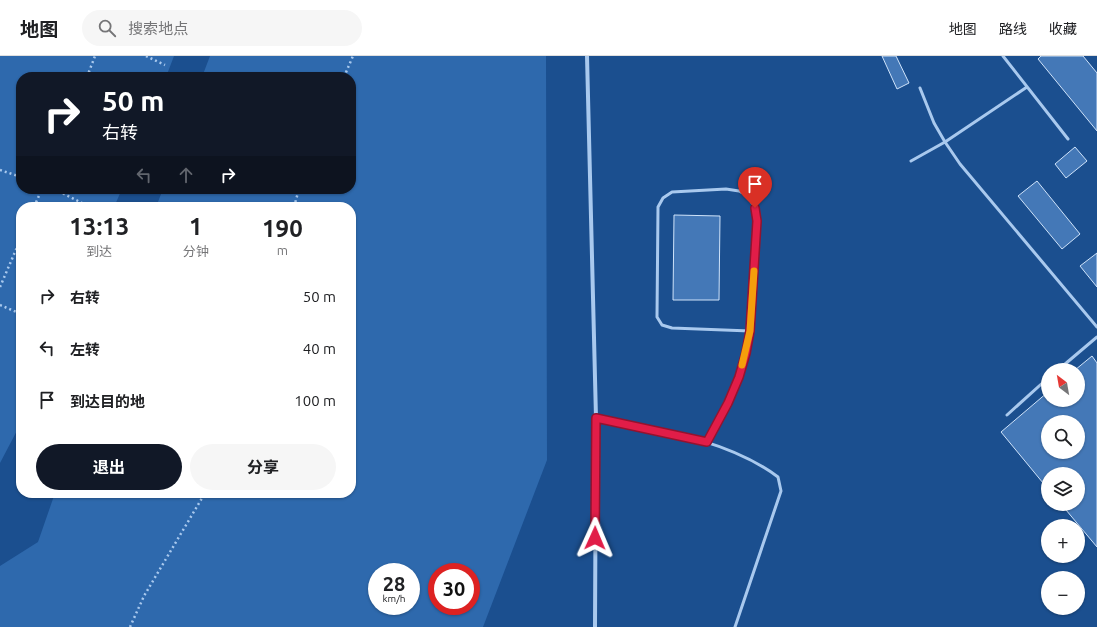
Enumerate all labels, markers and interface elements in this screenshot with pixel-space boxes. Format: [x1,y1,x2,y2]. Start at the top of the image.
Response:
search box [82,10,362,46]
icon: search [96,17,118,39]
text: 地图 [20,18,58,40]
text: 搜索地点 [128,20,188,37]
text: 地图 [949,21,977,37]
text: 路线 [999,21,1027,37]
text: 收藏 [1049,21,1077,37]
text: 50 m [102,85,164,116]
icon: right [36,88,88,140]
text: 右转 [102,122,138,142]
icon: left [133,164,155,186]
icon: ahead [175,164,197,186]
icon: right [217,164,239,186]
pin [738,167,772,208]
icon: arrive [744,173,766,195]
text: 13:13 [69,213,129,240]
text: 1 [189,213,203,240]
text: 190 [262,215,303,242]
text: m [277,243,288,257]
text: 到达 [86,244,112,258]
text: 分钟 [183,244,209,258]
icon: right [36,285,58,307]
text: 50 m [303,288,336,305]
text: 右转 [70,289,100,306]
icon: left [36,337,58,359]
text: 40 m [303,340,336,357]
text: 左转 [70,341,100,358]
north arrow [1041,363,1085,407]
map controls [1041,363,1085,615]
icon: arrive [36,389,58,411]
text: 100 m [294,392,336,409]
text: 到达目的地 [70,393,145,410]
button: search [1041,415,1085,459]
button: 退出 [36,444,182,490]
button: 分享 [190,444,336,490]
button: layers [1041,467,1085,511]
position arrow [574,517,616,559]
button: + [1041,519,1085,563]
speed limit sign: 30 [428,563,480,615]
button: − [1041,571,1085,615]
text: 28 [383,572,405,595]
text: km/h [382,593,406,604]

